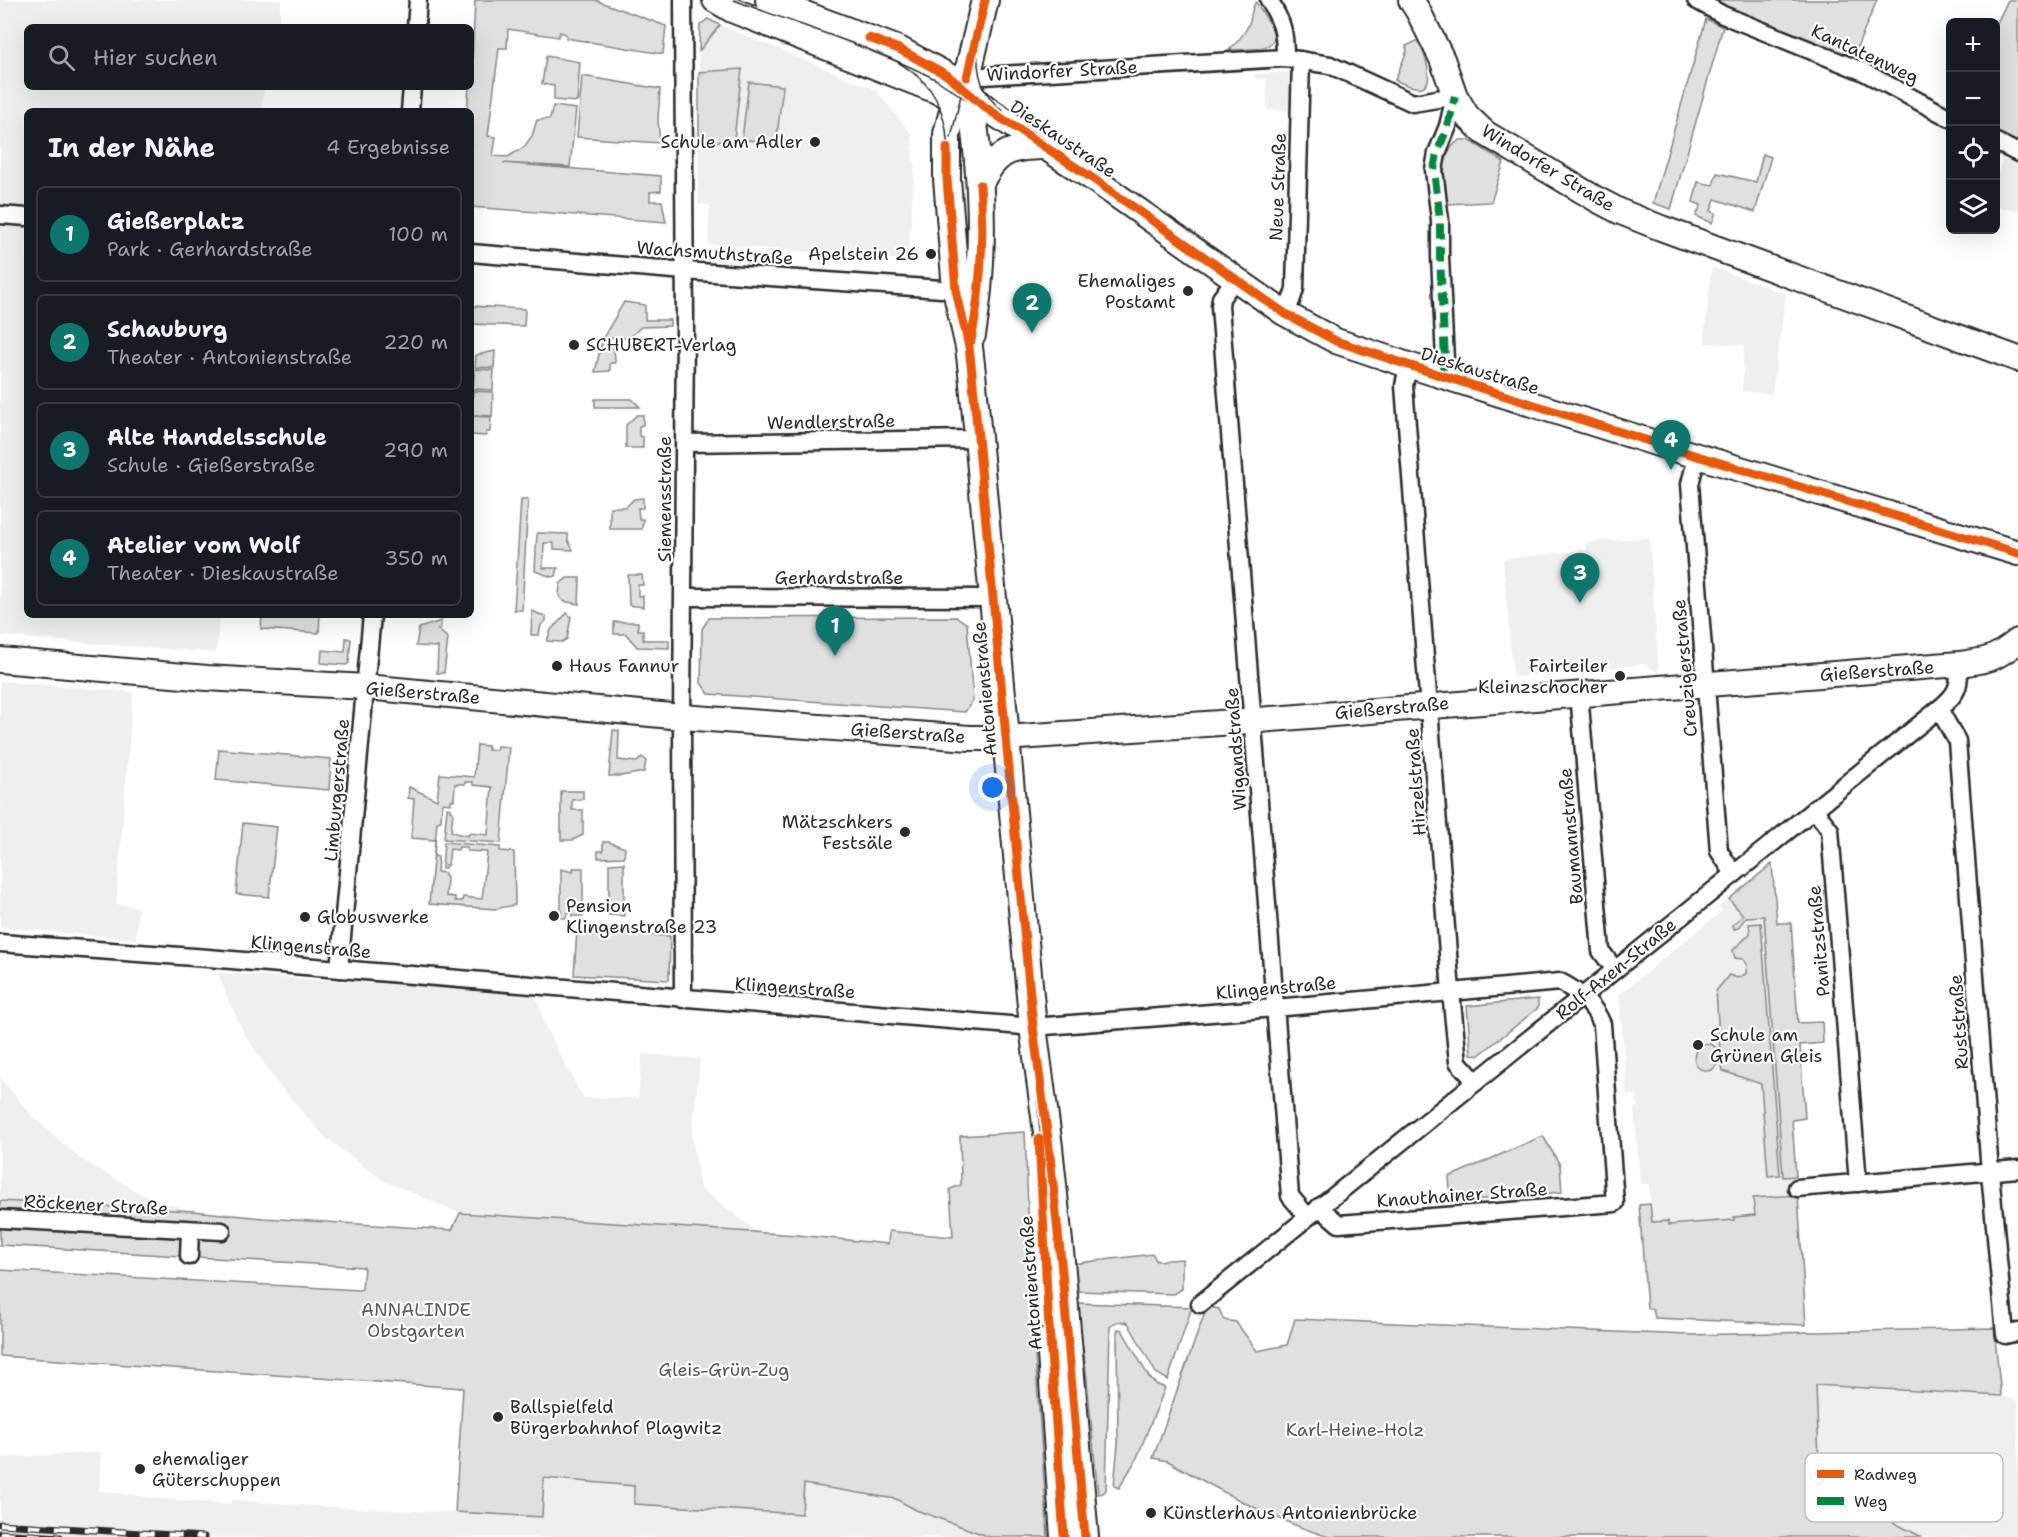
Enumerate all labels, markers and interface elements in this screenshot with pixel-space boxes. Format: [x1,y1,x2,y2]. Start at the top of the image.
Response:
map controls [1946,18,2000,234]
button: + [1946,18,2000,72]
street label: Kantatenweg [1807,19,1923,89]
search box [24,24,474,90]
icon: search [45,41,78,74]
text: Hier suchen [93,43,218,72]
street label: Windorfer Straße [986,55,1138,87]
button: − [1946,72,2000,126]
street label: Dieskaustraße [1005,95,1121,183]
street label: Windorfer Straße [1477,119,1619,217]
button: locate [1946,126,2000,180]
text: In der Nähe [48,130,215,165]
place label: Schule am Adler [661,130,803,154]
street label: Neue Straße [1264,133,1292,241]
text: 4 Ergebnisse [326,134,450,160]
marker: Schule am Adler [808,135,822,149]
button: layers [1946,180,2000,234]
text: Gießerplatz [107,207,245,236]
text: 1 [65,221,74,247]
text: 100 m [388,221,448,247]
text: Park · Gerhardstraße [107,236,313,262]
street label: Wachsmuthstraße [636,236,794,270]
place label: Apelstein 26 [808,242,919,266]
marker: Apelstein 26 [924,247,938,261]
place label: Ehemaliges Postamt [1078,269,1176,314]
pin: 2 [1012,284,1052,333]
marker: Ehemaliges Postamt [1181,284,1195,298]
text: Schauburg [107,315,227,344]
text: 2 [63,329,77,355]
text: 220 m [384,329,448,355]
place label: SCHUBERT-Verlag [586,333,737,357]
marker: SCHUBERT-Verlag [567,338,581,352]
street label: Dieskaustraße [1418,342,1542,400]
text: Theater · Antonienstraße [107,344,352,370]
street label: Wendlerstraße [767,409,895,435]
pin: 4 [1652,420,1690,470]
text: Alte Handelsschule [107,423,327,452]
street label: Siemensstraße [653,436,677,562]
text: 3 [63,437,77,463]
text: 290 m [383,437,448,463]
text: Schule · Gießerstraße [107,452,315,478]
text: Atelier vom Wolf [107,531,300,560]
text: 4 [63,545,77,571]
text: 350 m [384,545,448,571]
pin: 3 [1560,554,1600,603]
text: Theater · Dieskaustraße [107,560,338,586]
street label: Gerhardstraße [775,566,903,590]
street label: Creuzigerstraße [1667,598,1703,738]
pin: 1 [816,606,854,656]
street label: Antonienstraße [967,621,1003,757]
place label: Haus Fannur [569,654,679,678]
place label: Fairteiler Kleinzschocher [1478,654,1608,699]
street label: Gießerstraße [1819,655,1935,687]
marker: Haus Fannur [550,659,564,673]
marker: Fairteiler Kleinzschocher [1613,669,1627,683]
street label: Gießerstraße [365,676,481,710]
street label: Wigandstraße [1220,687,1252,811]
street label: Gießerstraße [1334,691,1450,725]
street label: Limburgerstraße [319,717,355,863]
street label: Gießerstraße [850,717,966,749]
street label: Hirzelstraße [1400,727,1432,837]
street label: Baumannstraße [1553,767,1589,905]
your location [978,773,1007,802]
place label: Mätzschkers Festsäle [782,810,893,855]
marker: Mätzschkers Festsäle [898,825,912,839]
street label: Panitzstraße [1802,884,1836,998]
place label: Pension Klingenstraße 23 [566,894,717,939]
place label: Globuswerke [317,905,429,929]
marker: Pension Klingenstraße 23 [547,909,561,923]
marker: Globuswerke [298,910,312,924]
street label: Rolf-Axen-Straße [1551,913,1681,1025]
street label: Klingenstraße [250,930,372,964]
street label: Klingenstraße [1215,971,1337,1005]
street label: Klingenstraße [734,972,856,1004]
street label: Ruststraße [1944,974,1974,1070]
place label: Schule am Grünen Gleis [1710,1023,1822,1068]
marker: Schule am Grünen Gleis [1691,1038,1705,1052]
street label: Knauthainer Straße [1376,1177,1548,1213]
street label: Röckener Straße [23,1189,169,1221]
street label: Antonienstraße [1014,1215,1048,1351]
park label: ANNALINDE Obstgarten [361,1298,471,1343]
park label: Gleis-Grün-Zug [659,1358,789,1382]
place label: Ballspielfeld Bürgerbahnhof Plagwitz [510,1395,722,1440]
marker: Ballspielfeld Bürgerbahnhof Plagwitz [491,1410,505,1424]
park label: Karl-Heine-Holz [1286,1418,1424,1442]
place label: ehemaliger Güterschuppen [152,1447,281,1492]
legend [1805,1453,2003,1522]
marker: ehemaliger Güterschuppen [133,1462,147,1476]
text: Radweg [1854,1464,1917,1485]
text: Weg [1854,1491,1888,1512]
place label: Künstlerhaus Antonienbrücke [1163,1501,1418,1525]
marker: Künstlerhaus Antonienbrücke [1144,1506,1158,1520]

